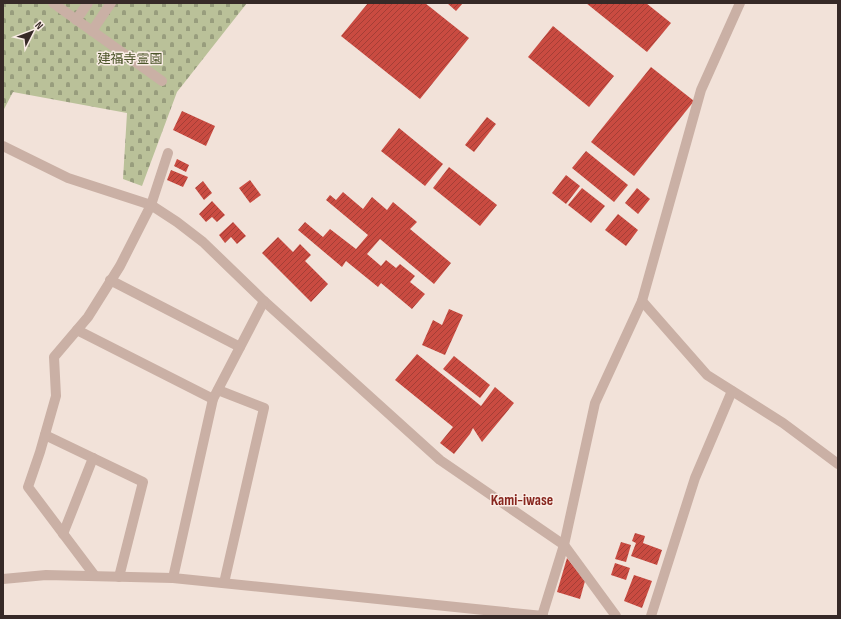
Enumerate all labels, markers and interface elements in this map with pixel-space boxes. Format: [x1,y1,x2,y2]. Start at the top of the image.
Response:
north arrow [12,12,52,52]
text: N [32,19,46,32]
park label: 建福寺霊園 [97,51,163,67]
district label: Kami-iwase [491,491,553,510]

